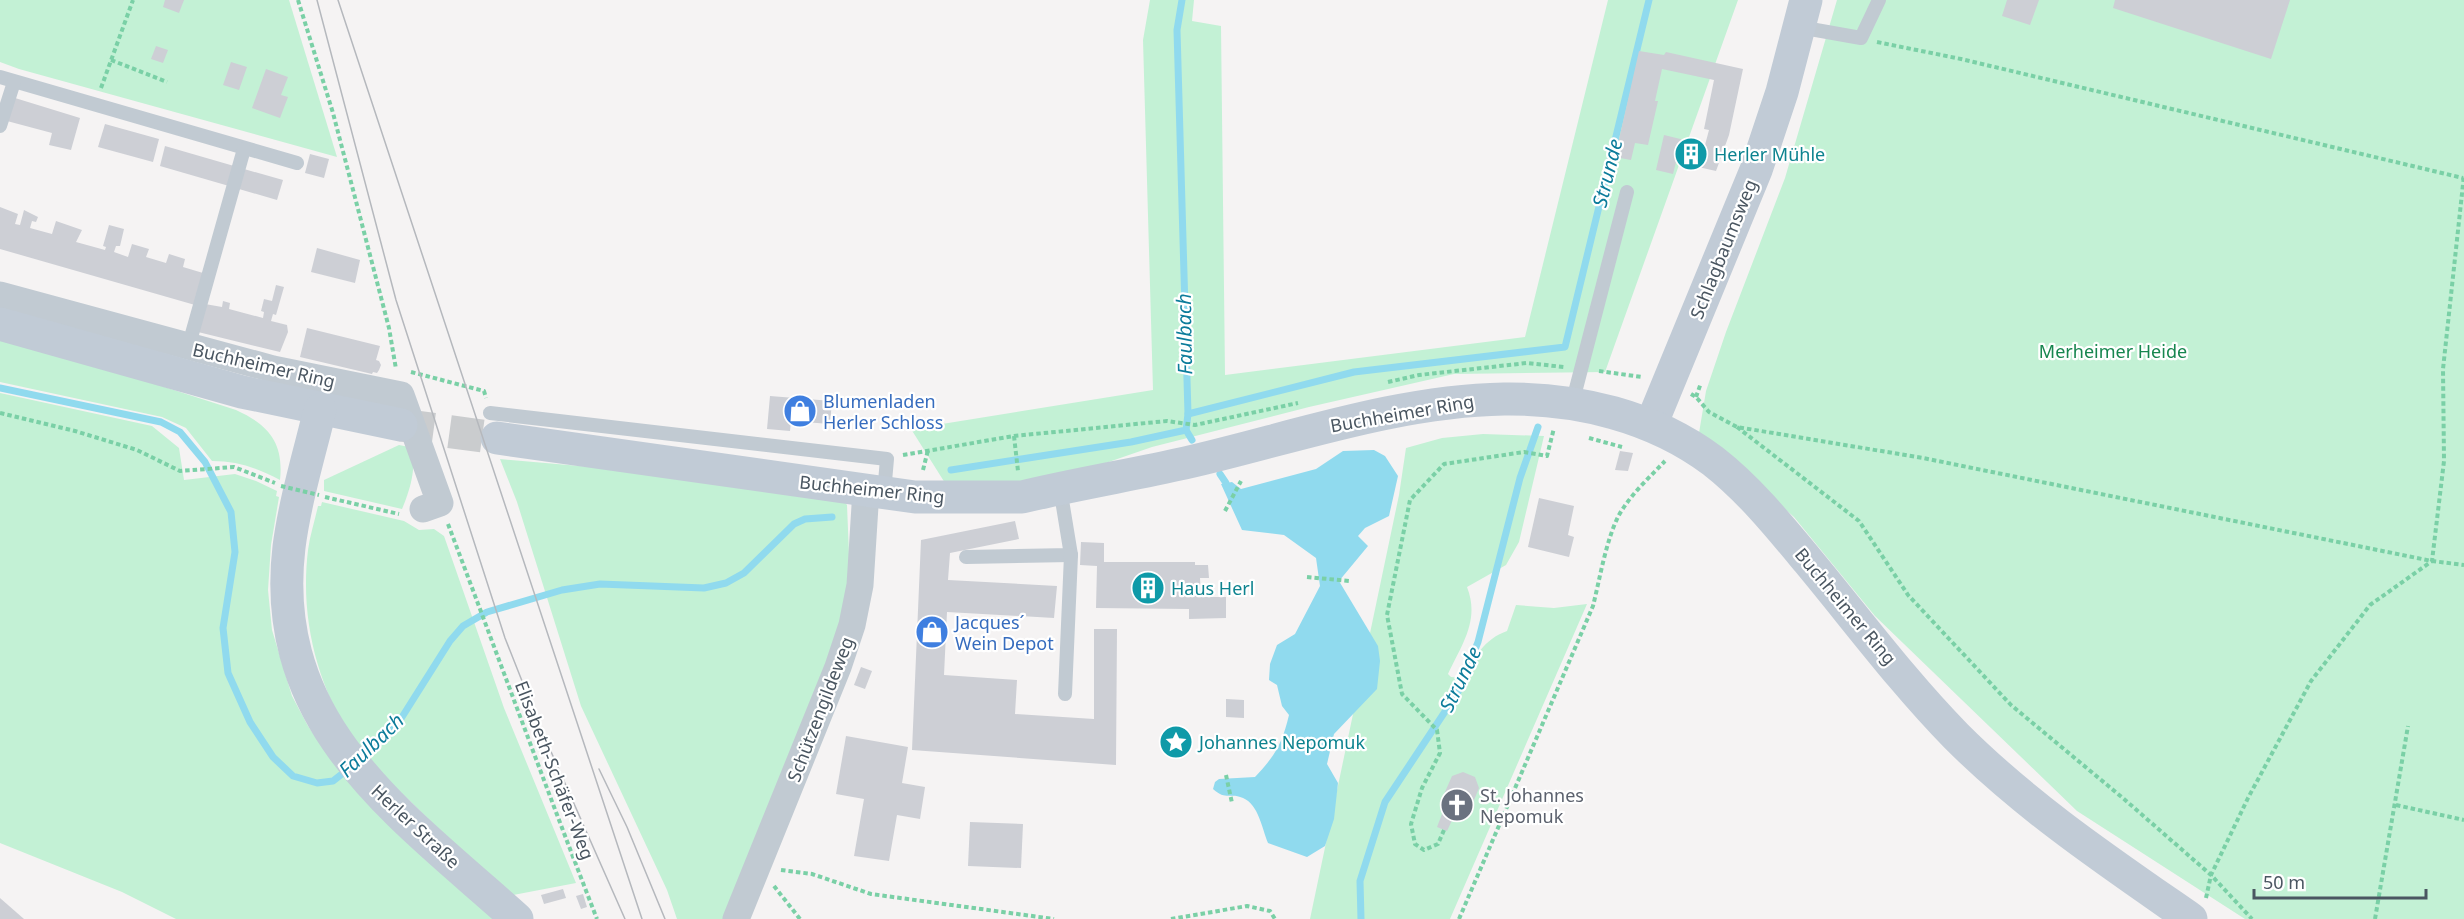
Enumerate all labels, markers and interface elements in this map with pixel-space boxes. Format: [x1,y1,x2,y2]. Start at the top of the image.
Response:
water label: Strunde [1586,136,1629,210]
building icon: Herler Mühle [1673,136,1709,172]
place label: Herler Mühle [1714,142,1825,166]
street label: Schlagbaumsweg [1684,176,1762,322]
water label: Faulbach [1170,293,1198,375]
street label: Buchheimer Ring [190,337,338,393]
park label: Merheimer Heide [2039,339,2187,363]
place label: Blumenladen Herler Schloss [823,389,943,434]
street label: Buchheimer Ring [1328,389,1476,437]
shop icon: Blumenladen Herler Schloss [782,393,818,429]
street label: Buchheimer Ring [798,469,946,509]
street label: Buchheimer Ring [1790,543,1902,669]
building icon: Haus Herl [1130,570,1166,606]
place label: Haus Herl [1171,576,1254,600]
place label: Jacques´ Wein Depot [953,610,1054,655]
shop icon: Jacques´ Wein Depot [914,614,950,650]
street label: Schützengildeweg [781,633,859,785]
water label: Strunde [1433,642,1487,716]
street label: Elisabeth-Schäfer-Weg [510,677,600,863]
water label: Faulbach [332,707,410,783]
place icon: Johannes Nepomuk [1158,724,1194,760]
place label: Johannes Nepomuk [1197,730,1365,754]
street label: Herler Straße [367,779,465,873]
place label: St. Johannes Nepomuk [1480,783,1584,828]
church icon: St. Johannes Nepomuk [1439,787,1475,823]
scale bar [2254,862,2426,900]
text: 50 m [2263,870,2305,894]

